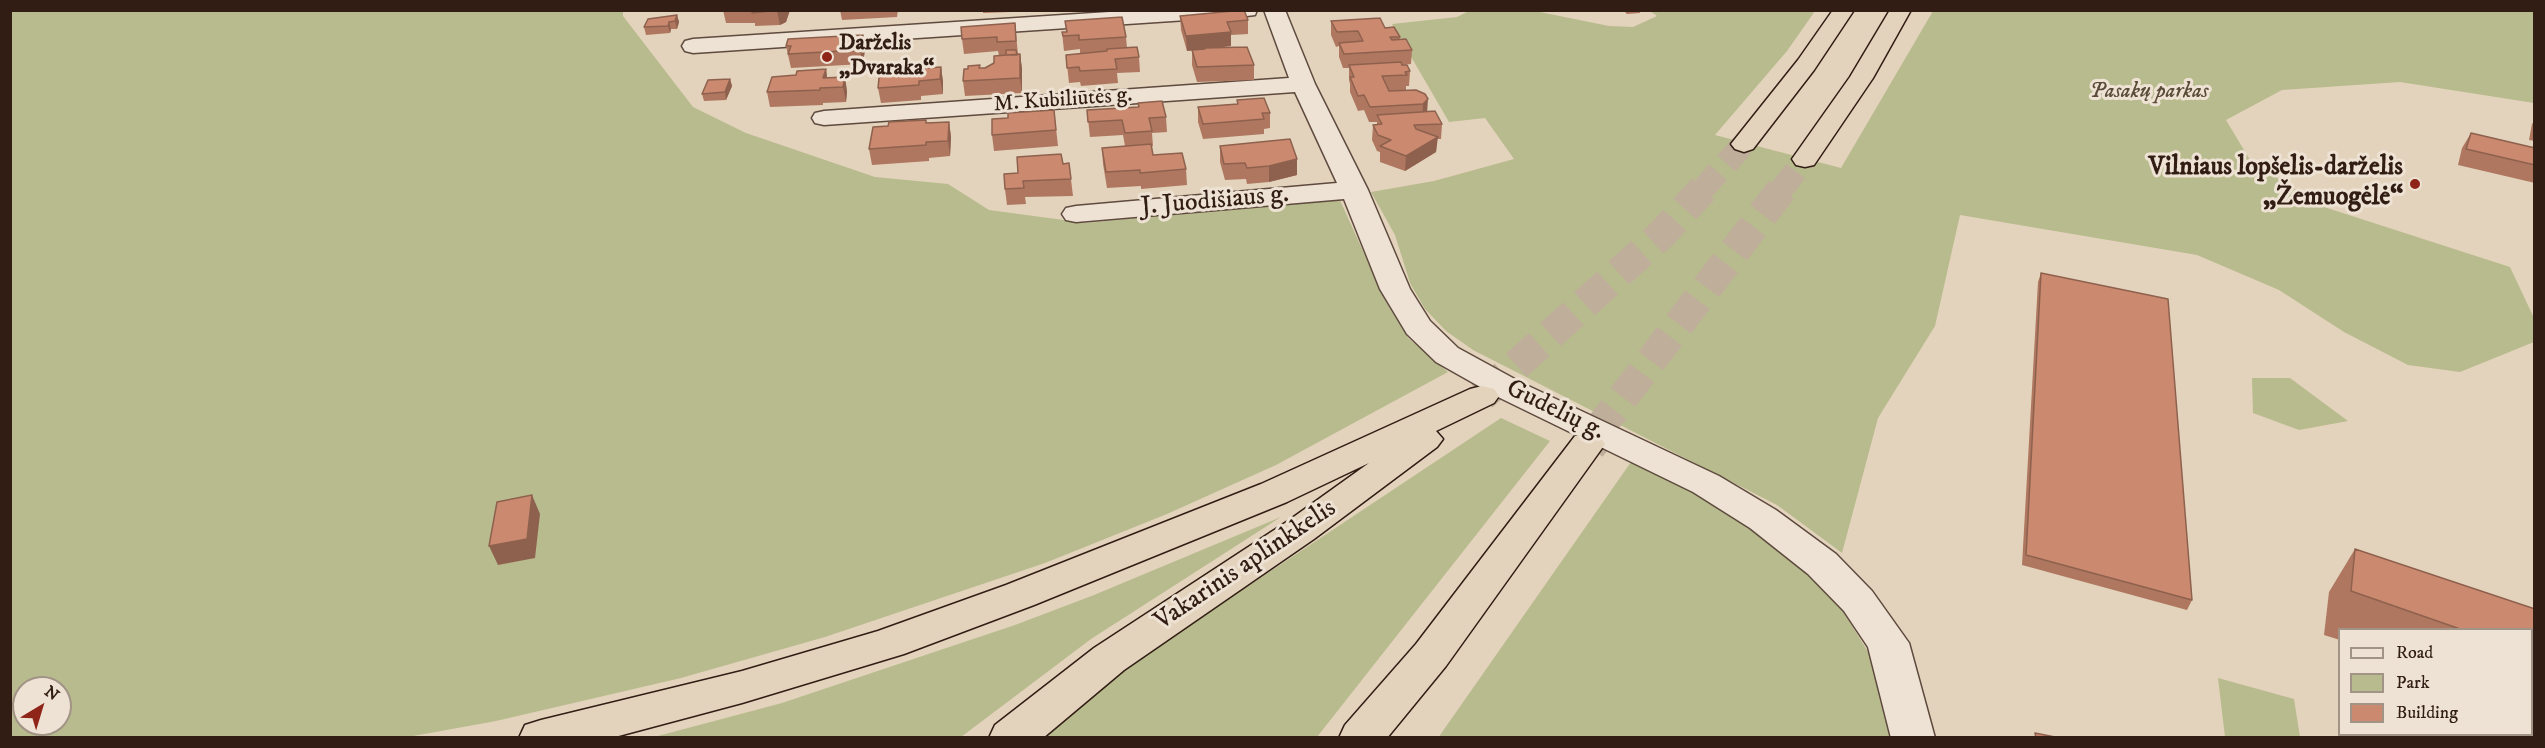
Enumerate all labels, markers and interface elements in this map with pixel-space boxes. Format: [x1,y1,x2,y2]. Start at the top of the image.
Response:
place label: Darželis „Dvaraka“ [839,31,934,82]
marker: Darželis „Dvaraka“ [820,50,834,64]
park label: Pasakų parkas [2090,79,2208,105]
street label: M. Kubiliūtės g. [993,83,1133,119]
place label: Vilniaus lopšelis-darželis „Žemuogėlė“ [2149,153,2403,214]
marker: Vilniaus lopšelis-darželis „Žemuogėlė“ [2408,177,2422,191]
street label: J. Juodišiaus g. [1140,180,1290,224]
street label: Gudelių g. [1501,374,1609,448]
street label: Vakarinis aplinkkelis [1149,494,1343,638]
legend [2338,628,2533,736]
text: Road [2396,642,2433,664]
text: Park [2396,672,2430,694]
north arrow [12,676,72,736]
text: N [41,681,63,705]
text: Building [2396,702,2458,724]

